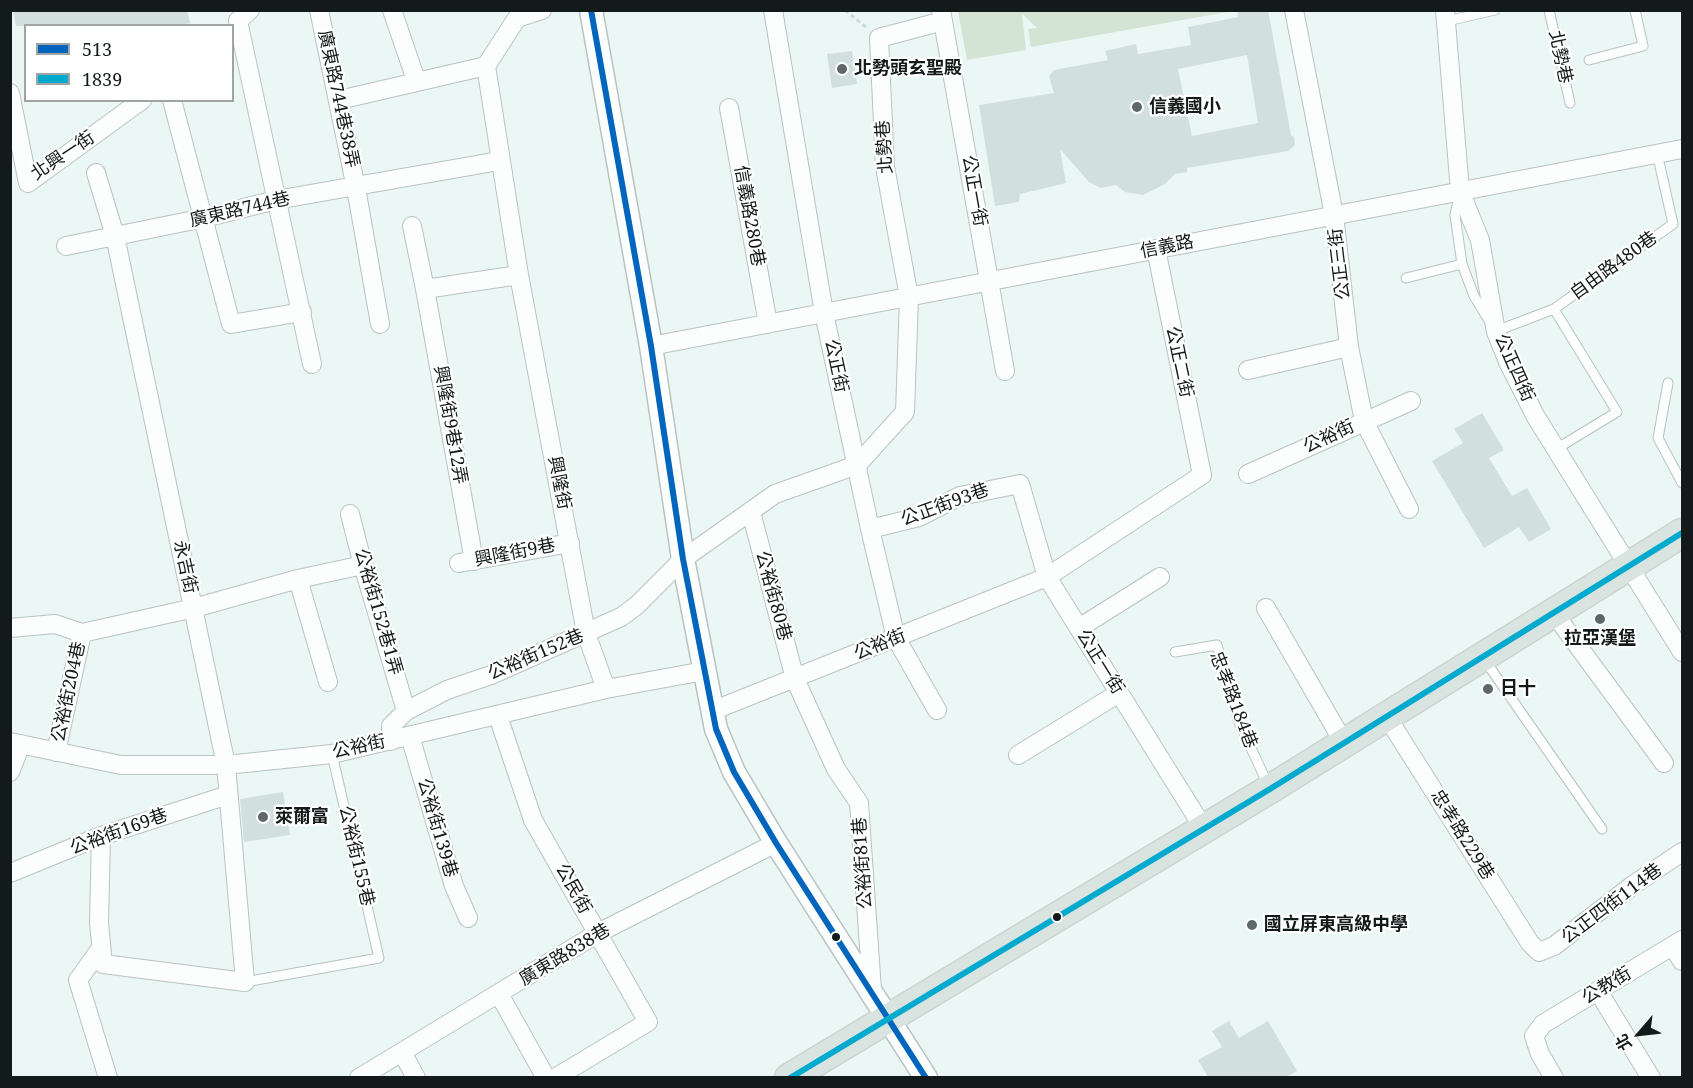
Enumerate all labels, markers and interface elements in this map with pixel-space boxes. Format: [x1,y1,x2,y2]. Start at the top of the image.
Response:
legend [24,24,234,102]
street label: 廣東路744巷38弄 [313,28,363,170]
street label: 北勢巷 [1544,28,1576,86]
text: 513 [82,37,112,61]
place label: 北勢頭玄聖殿 [854,58,962,80]
marker: 北勢頭玄聖殿 [835,62,849,76]
text: 1839 [82,67,122,91]
place label: 信義國小 [1149,96,1221,118]
marker: 信義國小 [1130,100,1144,114]
street label: 北勢巷 [872,119,898,175]
street label: 北興一街 [27,127,99,185]
street label: 公正一街 [957,154,991,228]
street label: 信義路280巷 [729,164,769,268]
street label: 廣東路744巷 [188,188,292,232]
street label: 公正三街 [1325,227,1355,301]
street label: 自由路480巷 [1566,227,1662,305]
street label: 信義路 [1138,231,1196,263]
street label: 公正二街 [1161,325,1197,399]
street label: 公正四街 [1489,331,1539,405]
street label: 公正街 [820,337,852,395]
street label: 興隆街9巷12弄 [429,364,471,486]
street label: 公裕街 [1300,416,1358,458]
street label: 興隆街 [543,454,575,512]
street label: 公正街93巷 [898,479,992,531]
street label: 興隆街9巷 [473,535,557,571]
street label: 永吉街 [169,538,201,596]
street label: 公裕街152巷1弄 [350,546,406,678]
street label: 公裕街80巷 [751,549,795,643]
marker: 拉亞漢堡 [1593,612,1607,626]
street label: 公裕街152巷 [485,625,587,685]
street label: 公裕街 [851,625,909,665]
street label: 公正一街 [1072,626,1128,698]
place label: 拉亞漢堡 [1564,628,1636,650]
street label: 公裕街204巷 [48,640,90,744]
street label: 忠孝路184巷 [1205,648,1261,752]
place label: 日十 [1500,678,1536,700]
marker: 日十 [1481,682,1495,696]
street label: 公裕街 [330,731,388,763]
street label: 公裕街139巷 [413,776,461,880]
street label: 忠孝路229巷 [1426,786,1498,884]
street label: 公裕街169巷 [67,804,171,860]
street label: 公裕街155巷 [334,804,378,908]
place label: 萊爾富 [275,806,329,828]
marker: 萊爾富 [256,810,270,824]
street label: 公裕街81巷 [849,816,877,910]
street label: 公正四街114巷 [1558,859,1666,949]
street label: 公民街 [550,860,596,918]
unlabelled marker [1051,911,1063,923]
place label: 國立屏東高級中學 [1264,914,1408,936]
marker: 國立屏東高級中學 [1245,918,1259,932]
street label: 廣東路838巷 [516,919,614,991]
unlabelled marker [830,931,842,943]
street label: 公教街 [1578,963,1636,1009]
north arrow [1609,1004,1669,1064]
text: 北 [1610,1030,1637,1055]

